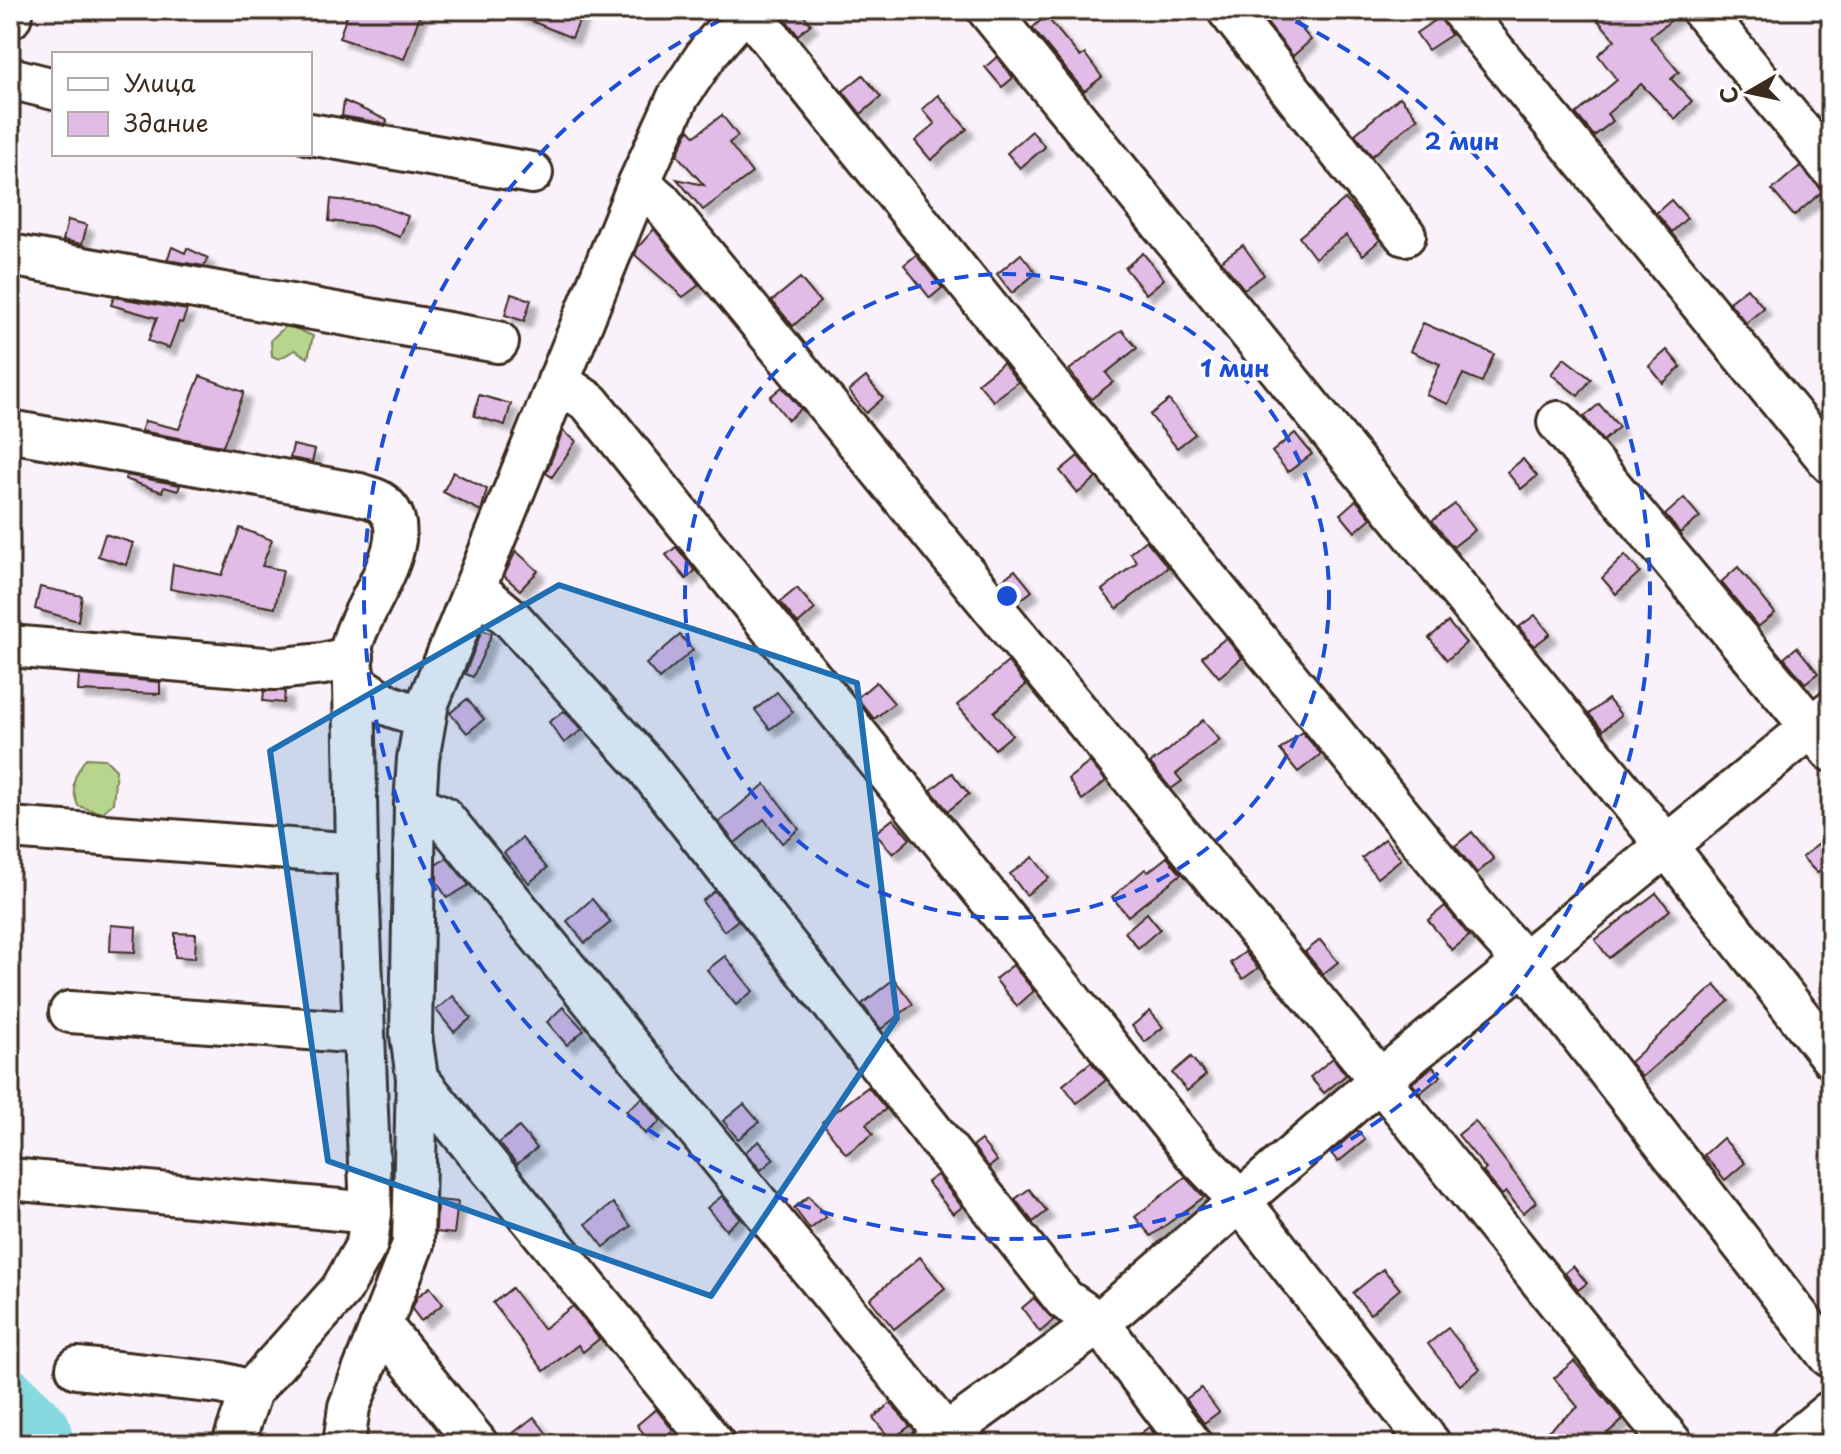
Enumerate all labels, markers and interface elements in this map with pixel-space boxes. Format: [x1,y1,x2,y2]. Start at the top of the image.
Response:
legend [52,52,312,156]
north arrow [1709,52,1789,132]
text: Улица [124,64,196,100]
text: С [1710,85,1745,106]
text: Здание [124,104,209,140]
text: 2 мин [1425,122,1499,158]
text: 1 мин [1200,349,1270,385]
centre of rings [993,582,1021,610]

